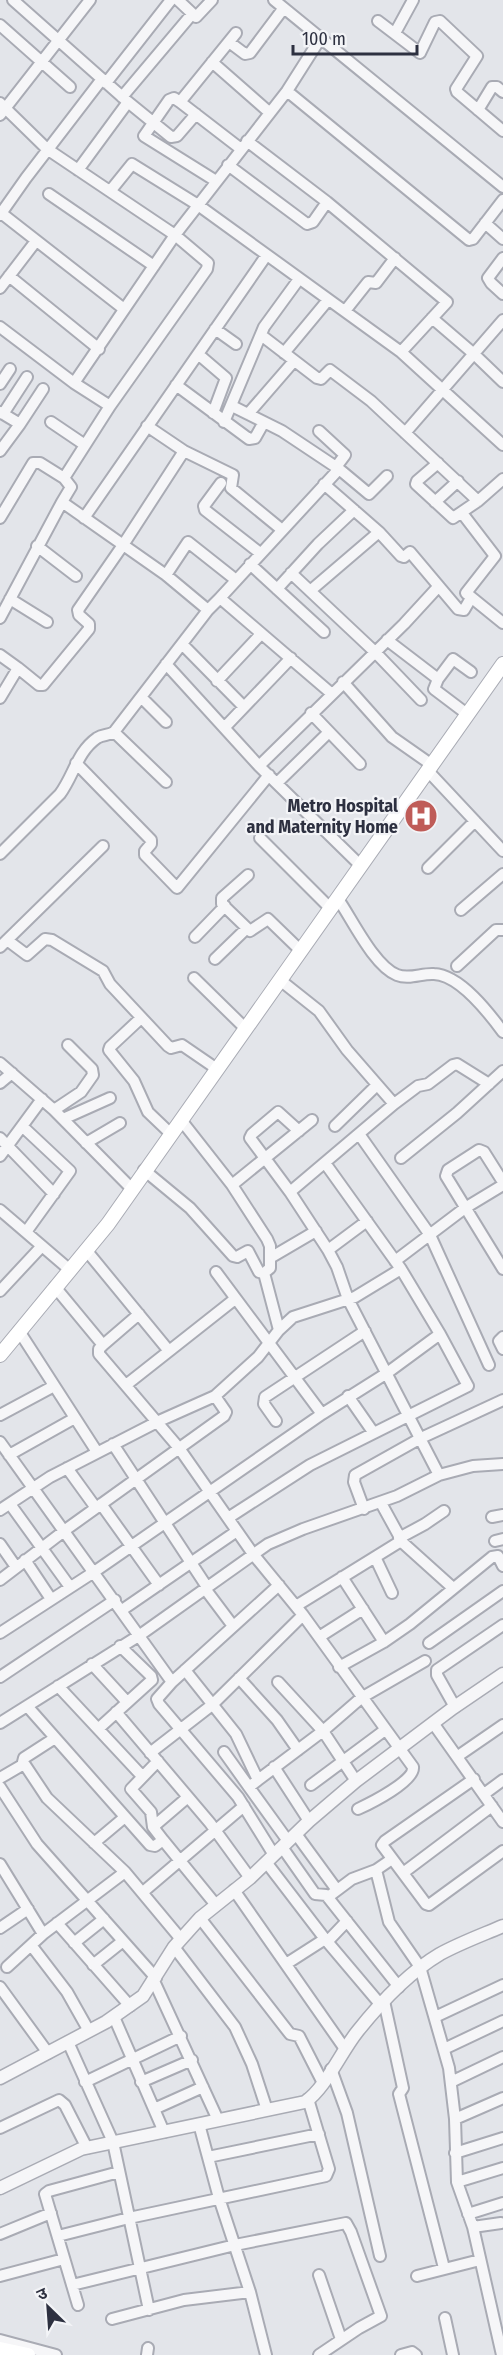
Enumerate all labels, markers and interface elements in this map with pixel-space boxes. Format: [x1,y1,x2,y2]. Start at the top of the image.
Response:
scale bar [293,18,418,56]
text: 100 m [302,28,346,50]
place label: Metro Hospital and Maternity Home [246,795,398,838]
hospital icon: Metro Hospital and Maternity Home [403,798,439,834]
north arrow [18,2277,78,2337]
text: उ [34,2283,51,2304]

